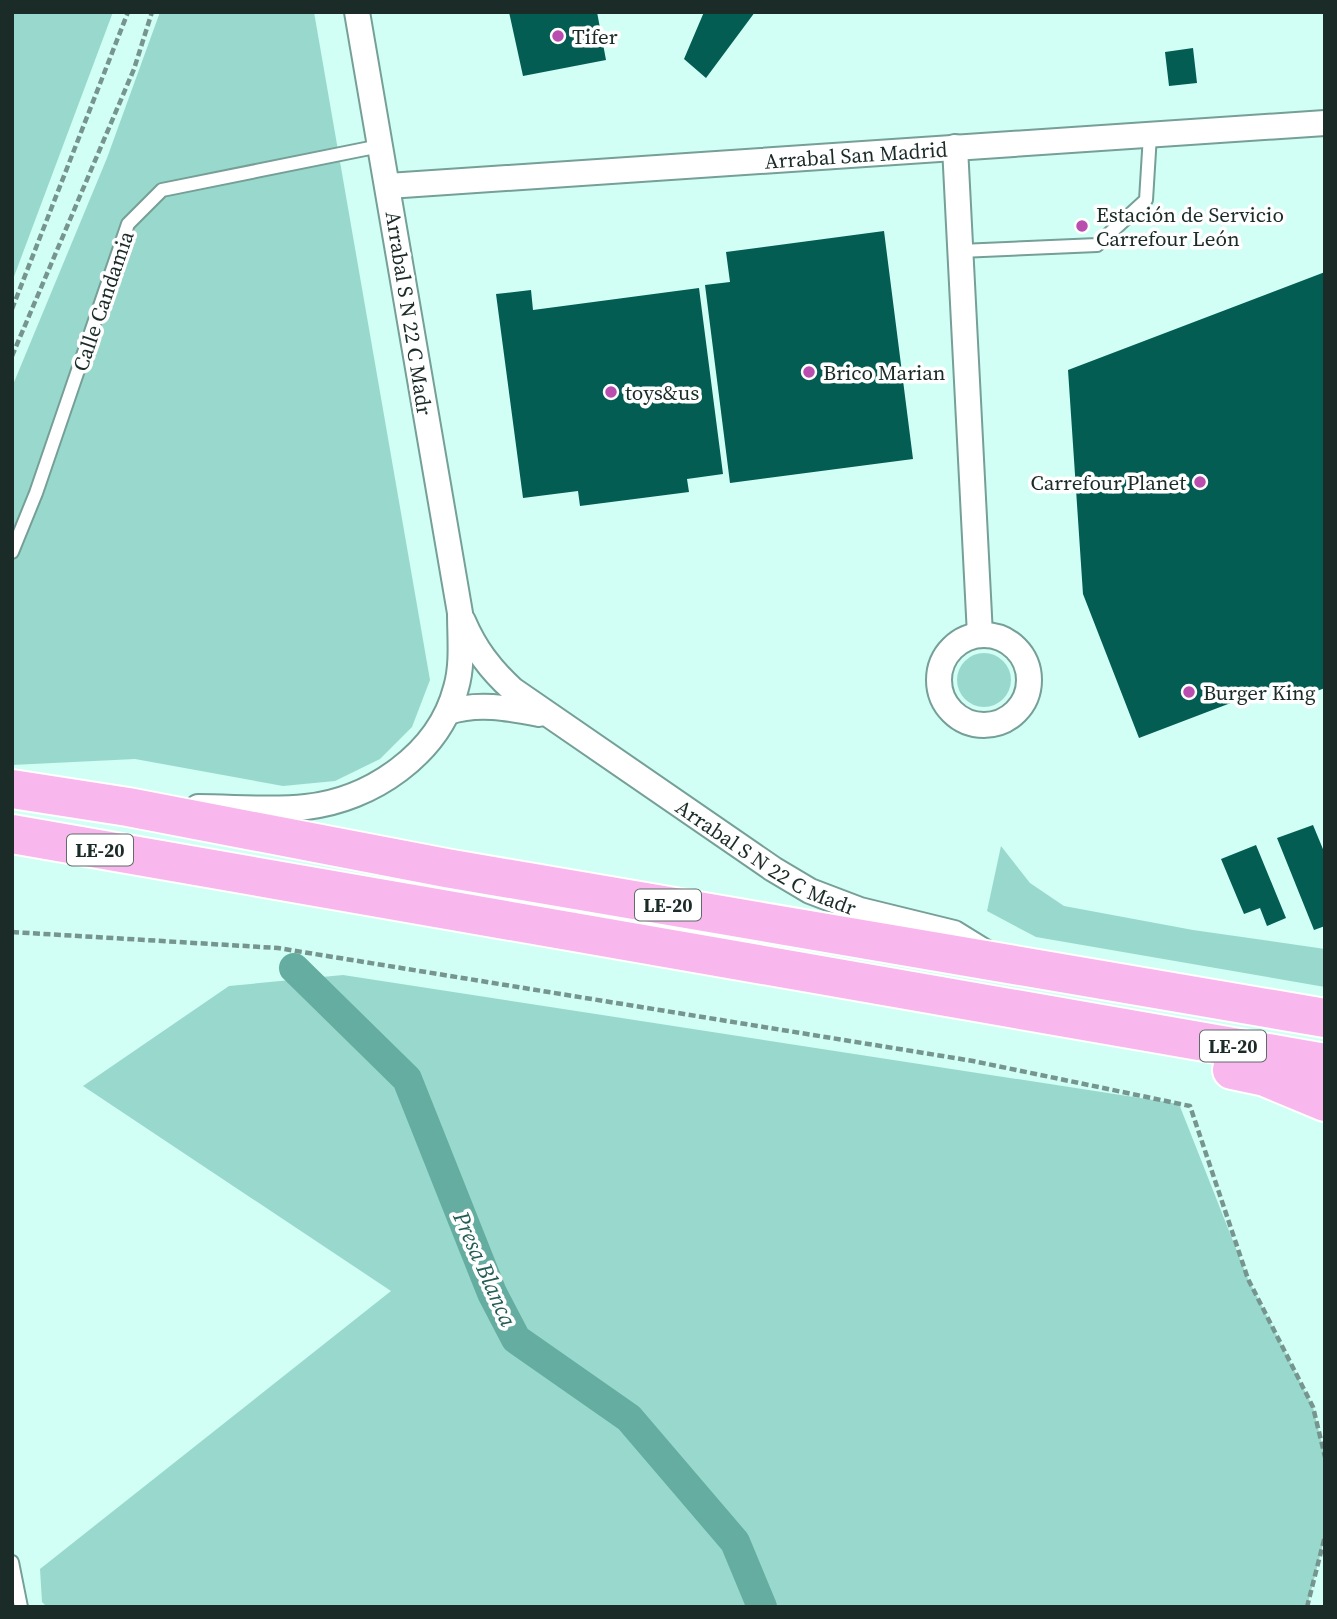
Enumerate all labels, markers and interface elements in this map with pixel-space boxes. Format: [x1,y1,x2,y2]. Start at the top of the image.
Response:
place label: Tifer [572,22,618,51]
marker: Tifer [550,28,566,44]
street label: Arrabal San Madrid [763,134,949,175]
place label: Estación de Servicio Carrefour León [1096,200,1284,253]
street label: Arrabal S N 22 C Madr [379,209,439,417]
marker: Estación de Servicio Carrefour León [1074,218,1090,234]
street label: Calle Candamia [65,227,141,375]
place label: Brico Marian [823,358,946,387]
marker: Brico Marian [801,364,817,380]
place label: toys&us [625,378,699,407]
marker: toys&us [603,384,619,400]
place label: Carrefour Planet [1030,468,1186,497]
marker: Carrefour Planet [1192,474,1208,490]
place label: Burger King [1203,678,1316,707]
marker: Burger King [1181,684,1197,700]
street label: Arrabal S N 22 C Madr [670,792,861,922]
road number: LE-20 [67,834,133,866]
road number: LE-20 [635,890,701,920]
road number: LE-20 [1200,1030,1266,1062]
water label: Presa Blanca [445,1205,525,1332]

